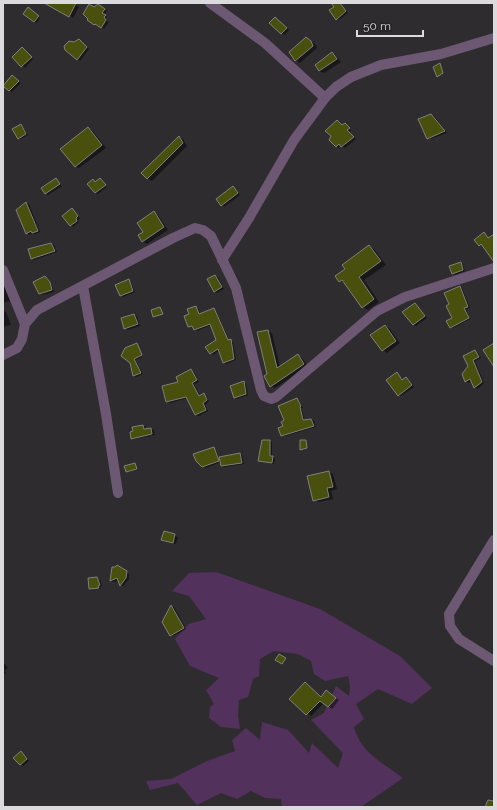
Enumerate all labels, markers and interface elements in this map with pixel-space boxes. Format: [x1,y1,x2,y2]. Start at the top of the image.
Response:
scale bar [357,12,423,38]
text: 50 m [363,19,391,33]

